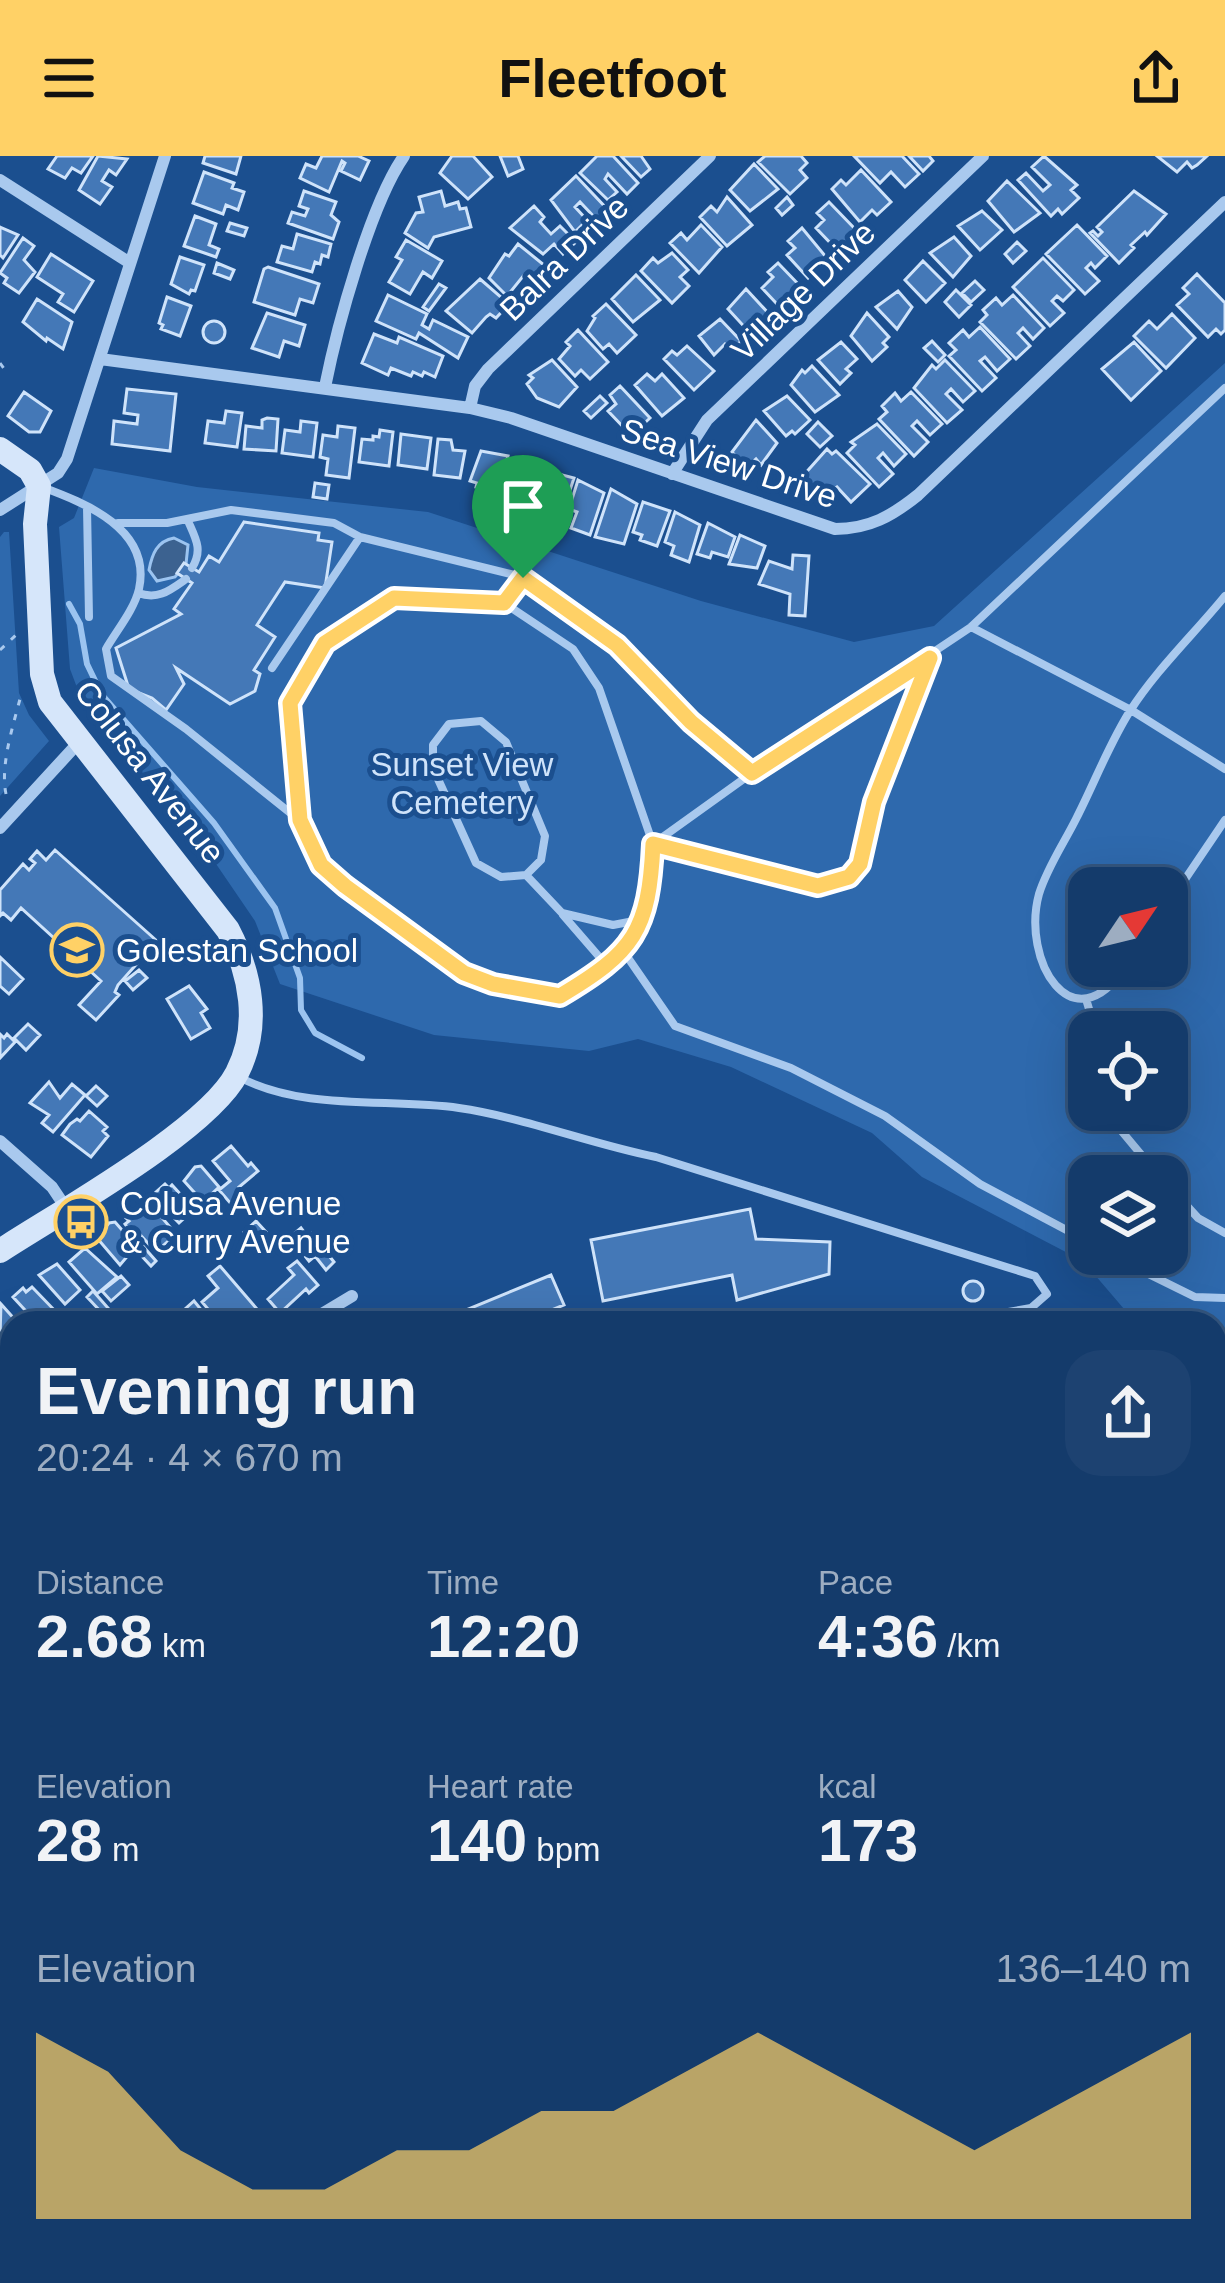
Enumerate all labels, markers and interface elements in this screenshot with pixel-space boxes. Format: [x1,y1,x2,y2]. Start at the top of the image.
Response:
icon: menu [36,45,102,111]
icon: share [1123,45,1189,111]
text: Fleetfoot [499,48,726,108]
street label: Balra Drive [492,188,636,328]
street label: Village Drive [724,214,882,368]
street label: Sea View Drive [616,411,842,515]
pin [472,455,574,578]
icon: arrive [490,473,556,539]
street label: Colusa Avenue [67,673,233,871]
park label: Sunset View Cemetery [371,746,554,821]
north arrow [1068,867,1188,987]
map controls [1068,867,1188,1275]
school or university icon: Golestan School [49,922,105,978]
place label: Golestan School [116,932,358,969]
button: locate [1068,1011,1188,1131]
button: layers [1068,1155,1188,1275]
place label: Colusa Avenue & Curry Avenue [120,1185,351,1260]
bus stop icon: Colusa Avenue & Curry Avenue [53,1194,109,1250]
button: share [1065,1350,1191,1476]
text: Evening run [36,1354,417,1428]
text: 20:24 · 4 × 670 m [36,1436,343,1479]
text: Distance [36,1564,164,1601]
text: Time [427,1564,499,1601]
text: Pace [818,1564,893,1601]
text: 2.68 [36,1603,153,1670]
text: 12:20 [427,1603,580,1670]
text: 4:36 [818,1603,938,1670]
text: km [153,1627,206,1664]
text: /km [938,1627,1000,1664]
text: Elevation [36,1768,172,1805]
text: Heart rate [427,1768,574,1805]
text: kcal [818,1768,877,1805]
text: 28 [36,1807,103,1874]
text: 140 [427,1807,527,1874]
text: 173 [818,1807,918,1874]
text: m [103,1831,139,1868]
text: bpm [527,1831,600,1868]
text: Elevation [36,1947,196,1990]
text: 136–140 m [996,1947,1191,1990]

